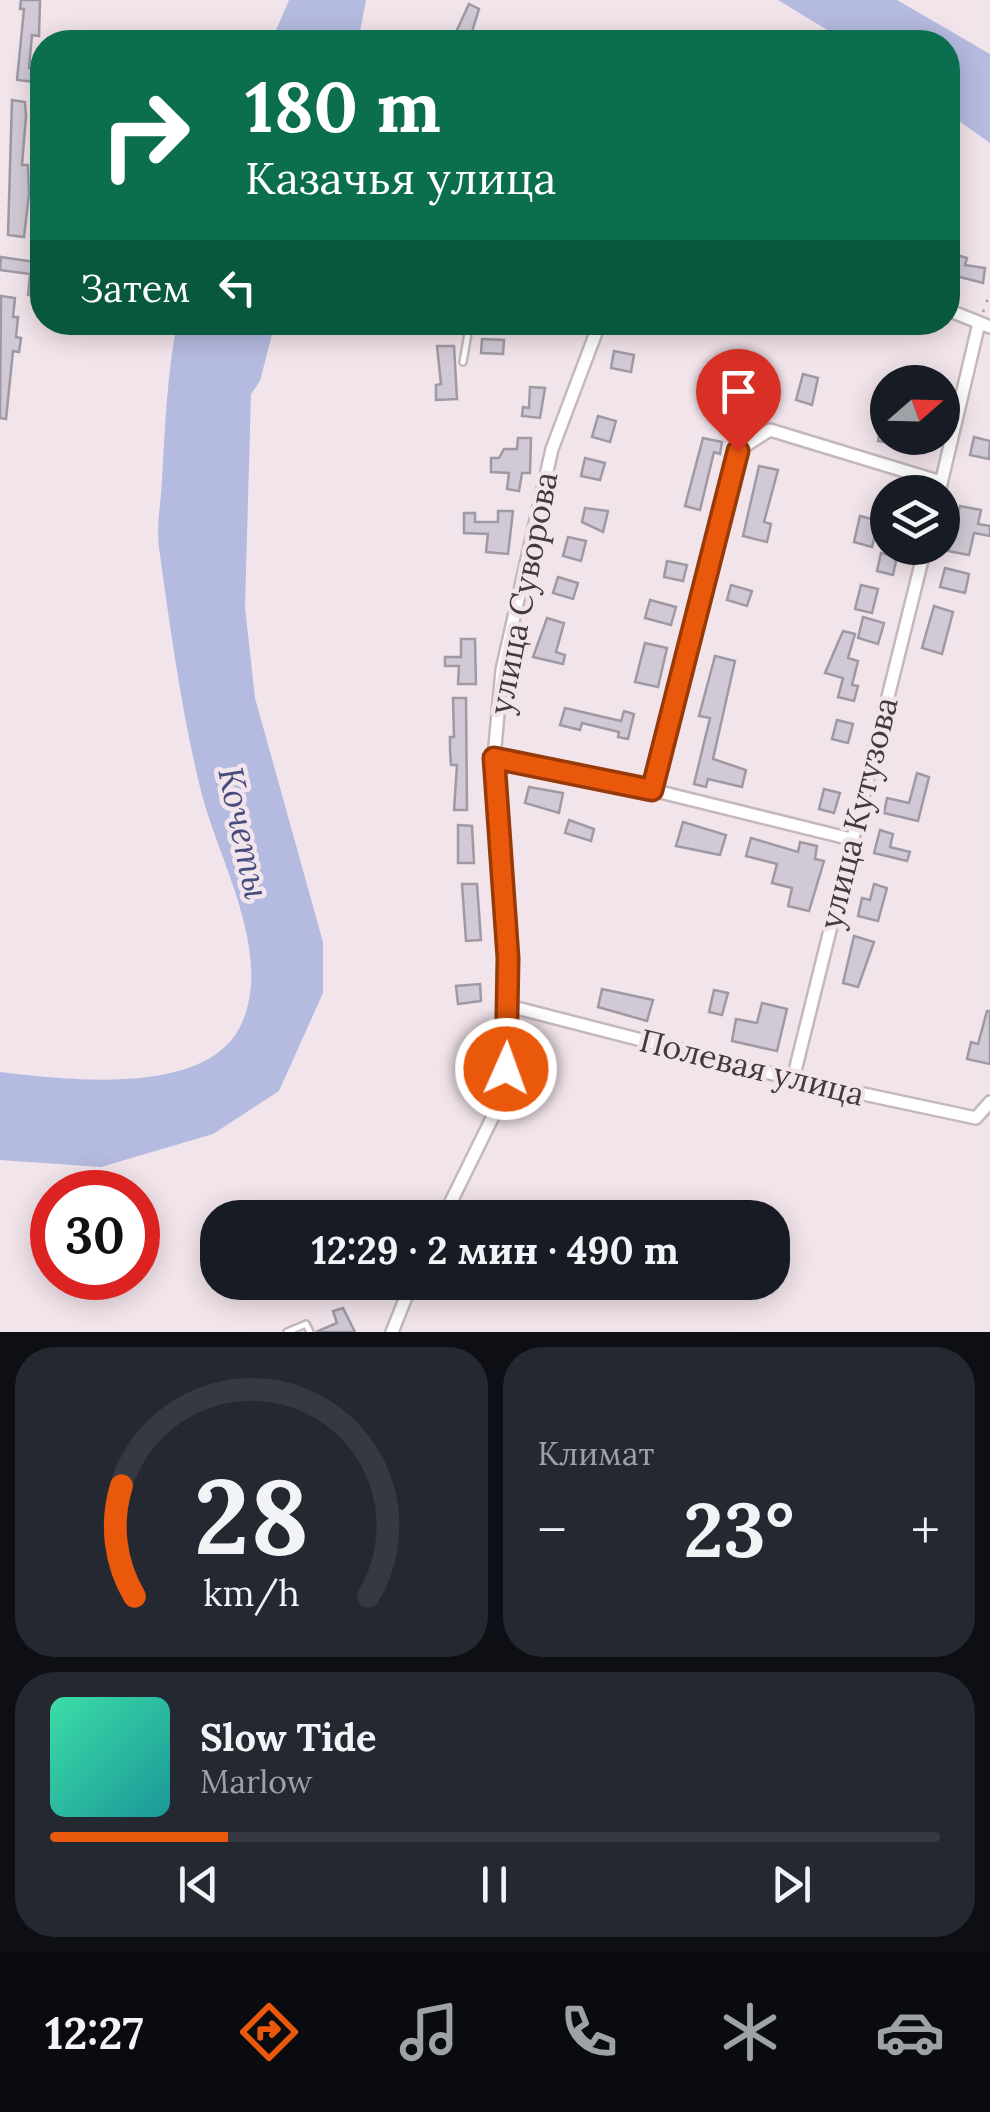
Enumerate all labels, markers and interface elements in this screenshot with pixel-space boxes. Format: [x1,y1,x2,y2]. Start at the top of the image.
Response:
text: 180 m [245,62,441,151]
icon: right [80,70,210,200]
text: Казачья улица [245,149,557,206]
icon: left [210,260,265,315]
text: Затем [80,264,190,312]
pin [696,349,781,452]
icon: arrive [711,364,766,419]
north arrow [870,365,960,455]
map controls [870,365,960,565]
street label: улица Суворова [479,468,567,718]
button: layers [870,475,960,565]
street label: улица Кутузова [809,693,907,933]
water label: Кочеты [208,763,280,903]
position arrow [454,1017,558,1121]
street label: Полевая улица [636,1019,868,1115]
speed limit sign: 30 [30,1170,160,1300]
text: 12:29 · 2 мин · 490 m [311,1226,679,1274]
text: Климат [538,1433,654,1474]
text: 28 [194,1449,309,1582]
text: 23° [683,1482,794,1578]
text: − [538,1495,567,1565]
text: + [911,1495,940,1565]
text: km/h [203,1570,300,1616]
text: Slow Tide [200,1713,377,1761]
text: Marlow [200,1761,312,1802]
icon: previous [171,1857,226,1912]
icon: pause [467,1857,522,1912]
icon: next [764,1857,819,1912]
icon: directions [234,1997,304,2067]
icon: music [394,1997,464,2067]
icon: phone [554,1997,624,2067]
icon: climate [715,1997,785,2067]
icon: car [875,1997,945,2067]
text: 12:27 [45,2004,144,2061]

